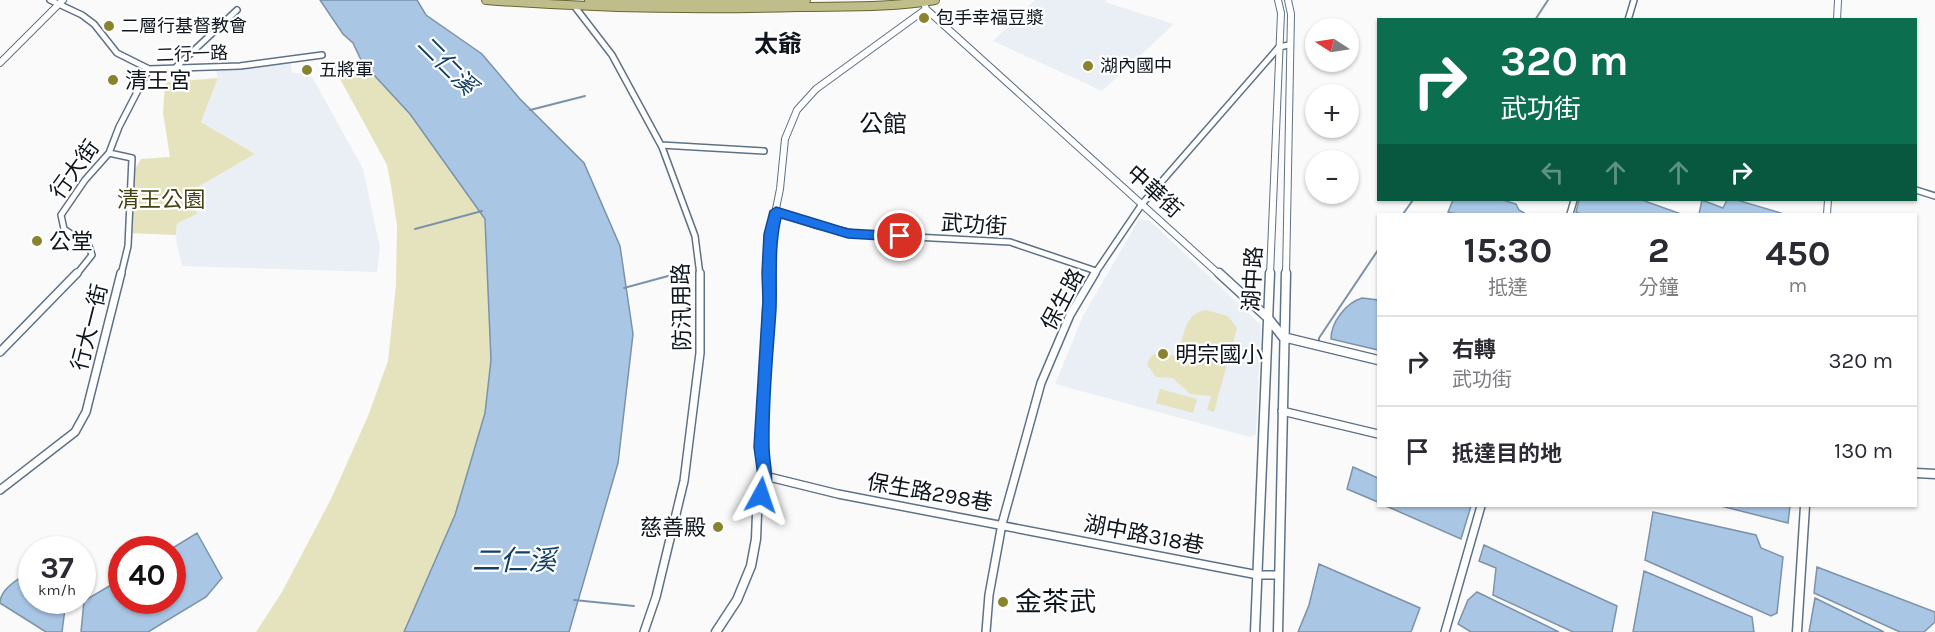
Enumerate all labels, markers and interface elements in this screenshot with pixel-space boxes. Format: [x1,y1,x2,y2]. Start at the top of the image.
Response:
place label: 包手幸福豆漿 [936,7,1044,29]
marker: 包手幸福豆漿 [917,11,931,25]
place label: 二層行基督教會 [121,15,247,37]
north arrow [1305,18,1359,72]
map controls [1305,18,1359,204]
marker: 二層行基督教會 [102,19,116,33]
water label: 二仁溪 [412,30,484,102]
district label: 太爺 [754,30,802,58]
text: 320 m [1500,36,1629,86]
street label: 二行一路 [156,42,228,66]
icon: right [1401,42,1479,120]
place label: 湖內國中 [1100,55,1172,77]
place label: 五將軍 [319,59,373,81]
marker: 湖內國中 [1081,59,1095,73]
marker: 五將軍 [300,63,314,77]
place label: 清王宮 [125,68,191,94]
marker: 清王宮 [106,73,120,87]
button: + [1305,84,1359,138]
text: 武功街 [1500,93,1581,125]
district label: 公館 [859,110,907,138]
street label: 行大街 [45,135,105,204]
button: − [1305,150,1359,204]
icon: left [1536,156,1569,189]
icon: ahead [1599,156,1632,189]
icon: ahead [1662,156,1695,189]
icon: right [1725,156,1758,189]
street label: 中華街 [1121,160,1188,223]
park label: 清王公園 [117,187,205,213]
pin [874,210,925,261]
street label: 武功街 [940,210,1008,240]
icon: arrive [883,219,916,252]
place label: 公堂 [49,229,93,255]
text: 15:30 [1464,229,1552,271]
text: 2 [1648,229,1670,271]
text: 450 [1765,232,1830,274]
marker: 公堂 [30,234,44,248]
street label: 湖中路 [1238,245,1268,313]
street label: 防汛用路 [668,263,696,351]
street label: 保生路 [1036,264,1090,335]
text: m [1789,274,1807,297]
text: 抵達 [1488,276,1528,299]
text: 分鐘 [1639,276,1679,299]
street label: 行大一街 [67,281,113,373]
text: 右轉 [1452,337,1496,363]
place label: 明宗國小 [1175,342,1263,368]
icon: right [1401,345,1434,378]
marker: 明宗國小 [1156,347,1170,361]
text: 320 m [1828,348,1893,374]
text: 武功街 [1452,368,1512,391]
icon: arrive [1401,435,1434,468]
text: 130 m [1834,438,1893,464]
text: 抵達目的地 [1452,441,1562,467]
position arrow [729,463,793,527]
street label: 保生路298巷 [865,469,995,517]
street label: 湖中路318巷 [1082,511,1206,559]
place label: 慈善殿 [640,515,706,541]
marker: 慈善殿 [711,520,725,534]
speed limit sign: 40 [108,536,186,614]
water label: 二仁溪 [472,544,560,577]
text: 37 [40,550,74,586]
text: km/h [38,581,76,599]
place label: 金茶武 [1015,586,1096,618]
marker: 金茶武 [996,595,1010,609]

